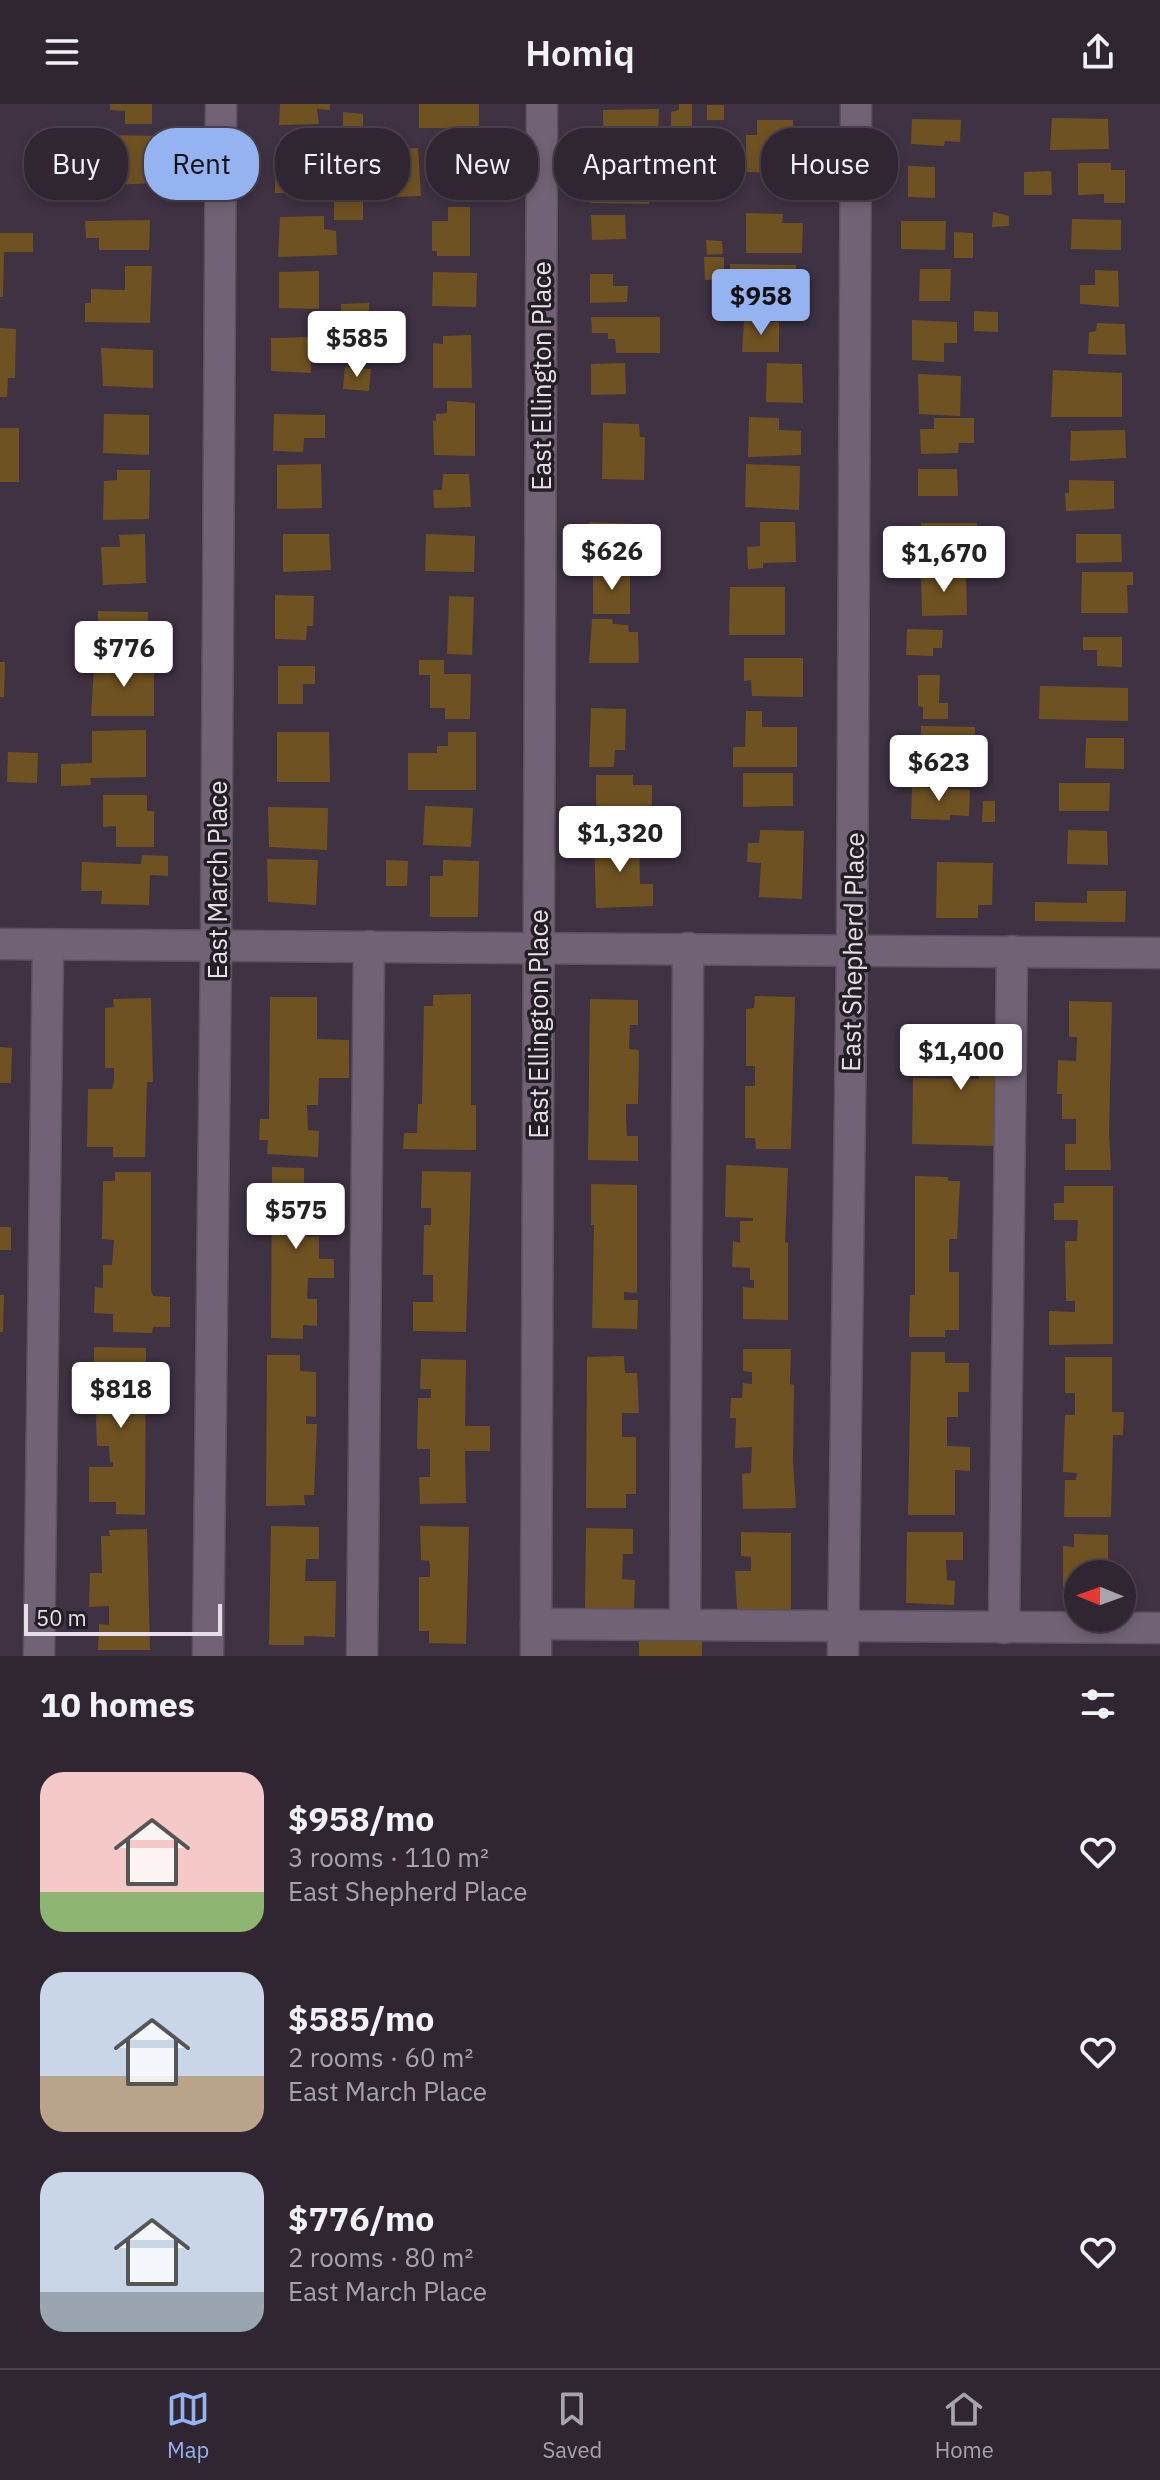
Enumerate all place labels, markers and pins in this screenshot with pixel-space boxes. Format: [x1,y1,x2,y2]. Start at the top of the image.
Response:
pin: $958 [714,269,808,337]
pin: $585 [310,311,404,379]
pin: $626 [565,524,659,592]
pin: $1,670 [879,526,1009,594]
pin: $776 [77,621,171,689]
pin: $623 [892,735,986,803]
pin: $1,320 [555,806,685,874]
pin: $1,400 [896,1024,1026,1092]
pin: $575 [249,1183,343,1251]
pin: $818 [74,1362,168,1430]

